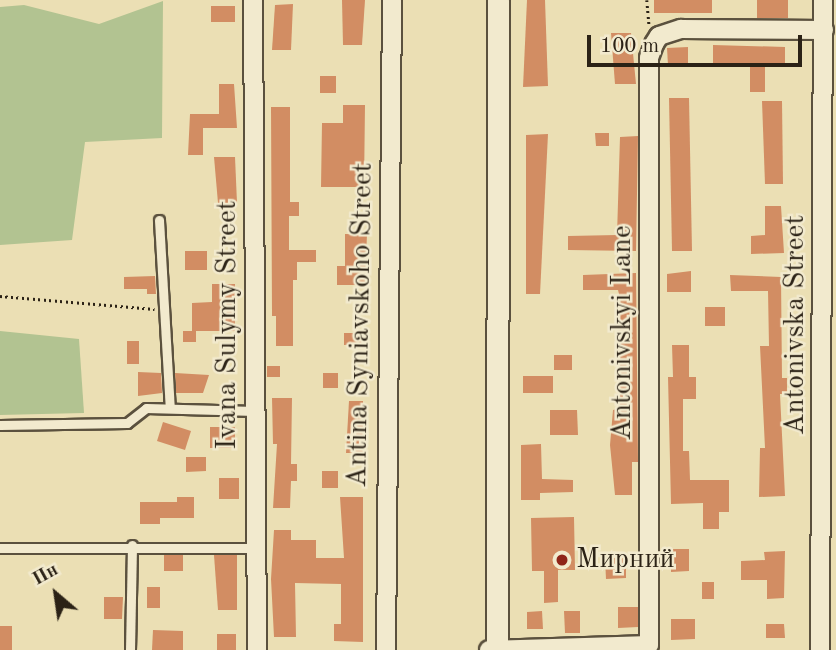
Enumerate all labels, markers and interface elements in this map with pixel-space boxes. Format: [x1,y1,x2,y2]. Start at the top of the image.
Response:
scale bar [591,21,806,65]
text: 100 m [600,36,659,57]
street label: Antina Syniavskoho Street [341,162,381,488]
street label: Ivana Sulymy Street [211,200,245,450]
street label: Antonivska Street [779,215,813,435]
street label: Antonivskyi Lane [606,225,640,441]
place label: Мирний [576,543,675,577]
marker: Мирний [554,552,570,568]
north arrow [21,559,91,629]
text: Пн [30,561,62,590]

